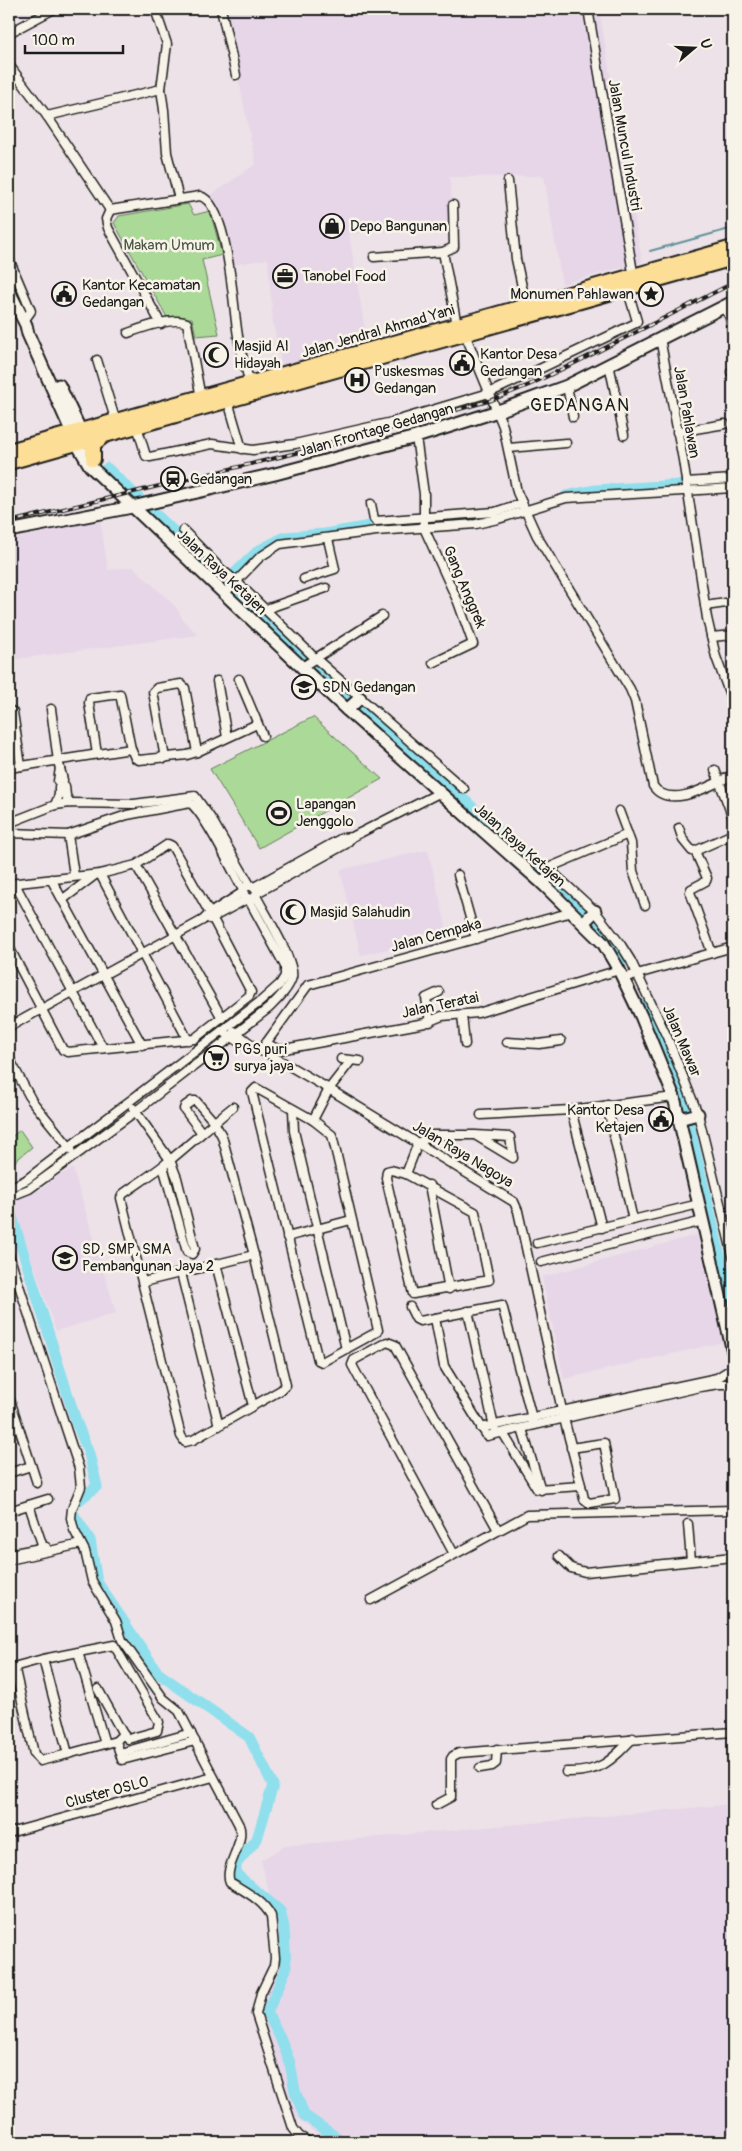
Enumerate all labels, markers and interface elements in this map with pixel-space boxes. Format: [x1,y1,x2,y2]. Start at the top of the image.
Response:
scale bar [25,22,122,54]
north arrow [670,22,720,72]
text: 100 m [32,31,75,50]
text: U [696,37,715,51]
street label: Jalan Muncul Industri [604,78,645,213]
shop icon: Depo Bangunan [319,213,345,239]
place label: Depo Bangunan [350,217,447,236]
park label: Makam Umum [123,236,215,255]
office icon: Tanobel Food [272,263,298,289]
place label: Tanobel Food [302,267,386,286]
place label: Kantor Kecamatan Gedangan [82,276,201,312]
public building icon: Kantor Kecamatan Gedangan [51,281,77,307]
place icon: Monumen Pahlawan [638,281,664,307]
place label: Monumen Pahlawan [510,285,634,304]
street label: Jalan Jendral Ahmad Yani [299,300,457,362]
place label: Masjid Al Hidayah [234,337,289,373]
mosque icon: Masjid Al Hidayah [203,342,229,368]
place label: Kantor Desa Gedangan [480,345,557,381]
public building icon: Kantor Desa Gedangan [449,350,475,376]
place label: Puskesmas Gedangan [374,362,444,398]
street label: Jalan Pahlawan [669,364,704,460]
hospital icon: Puskesmas Gedangan [344,367,370,393]
district label: GEDANGAN [530,394,630,417]
street label: Jalan Frontage Gedangan [297,399,456,462]
station icon: Gedangan [160,466,186,492]
place label: Gedangan [190,470,252,489]
street label: Jalan Raya Ketajen [172,526,271,619]
street label: Gang Anggrek [439,543,491,632]
school or university icon: SDN Gedangan [291,674,317,700]
place label: SDN Gedangan [322,678,416,697]
place label: Lapangan Jenggolo [296,795,356,831]
street label: Jalan Raya Ketajen [470,799,569,892]
sports icon: Lapangan Jenggolo [266,800,292,826]
mosque icon: Masjid Salahudin [280,899,306,925]
place label: Masjid Salahudin [310,903,410,922]
street label: Jalan Cempaka [389,914,484,957]
street label: Jalan Teratai [400,988,481,1023]
street label: Jalan Mawar [658,1002,705,1081]
place label: PGS puri surya jaya [234,1040,294,1076]
supermarket icon: PGS puri surya jaya [203,1045,229,1071]
place label: Kantor Desa Ketajen [567,1101,644,1137]
public building icon: Kantor Desa Ketajen [648,1106,674,1132]
street label: Jalan Raya Nagoya [409,1117,517,1192]
place label: SD, SMP, SMA Pembangunan Jaya 2 [82,1240,214,1276]
school or university icon: SD, SMP, SMA Pembangunan Jaya 2 [52,1245,78,1271]
street label: Cluster OSLO [63,1772,151,1813]

